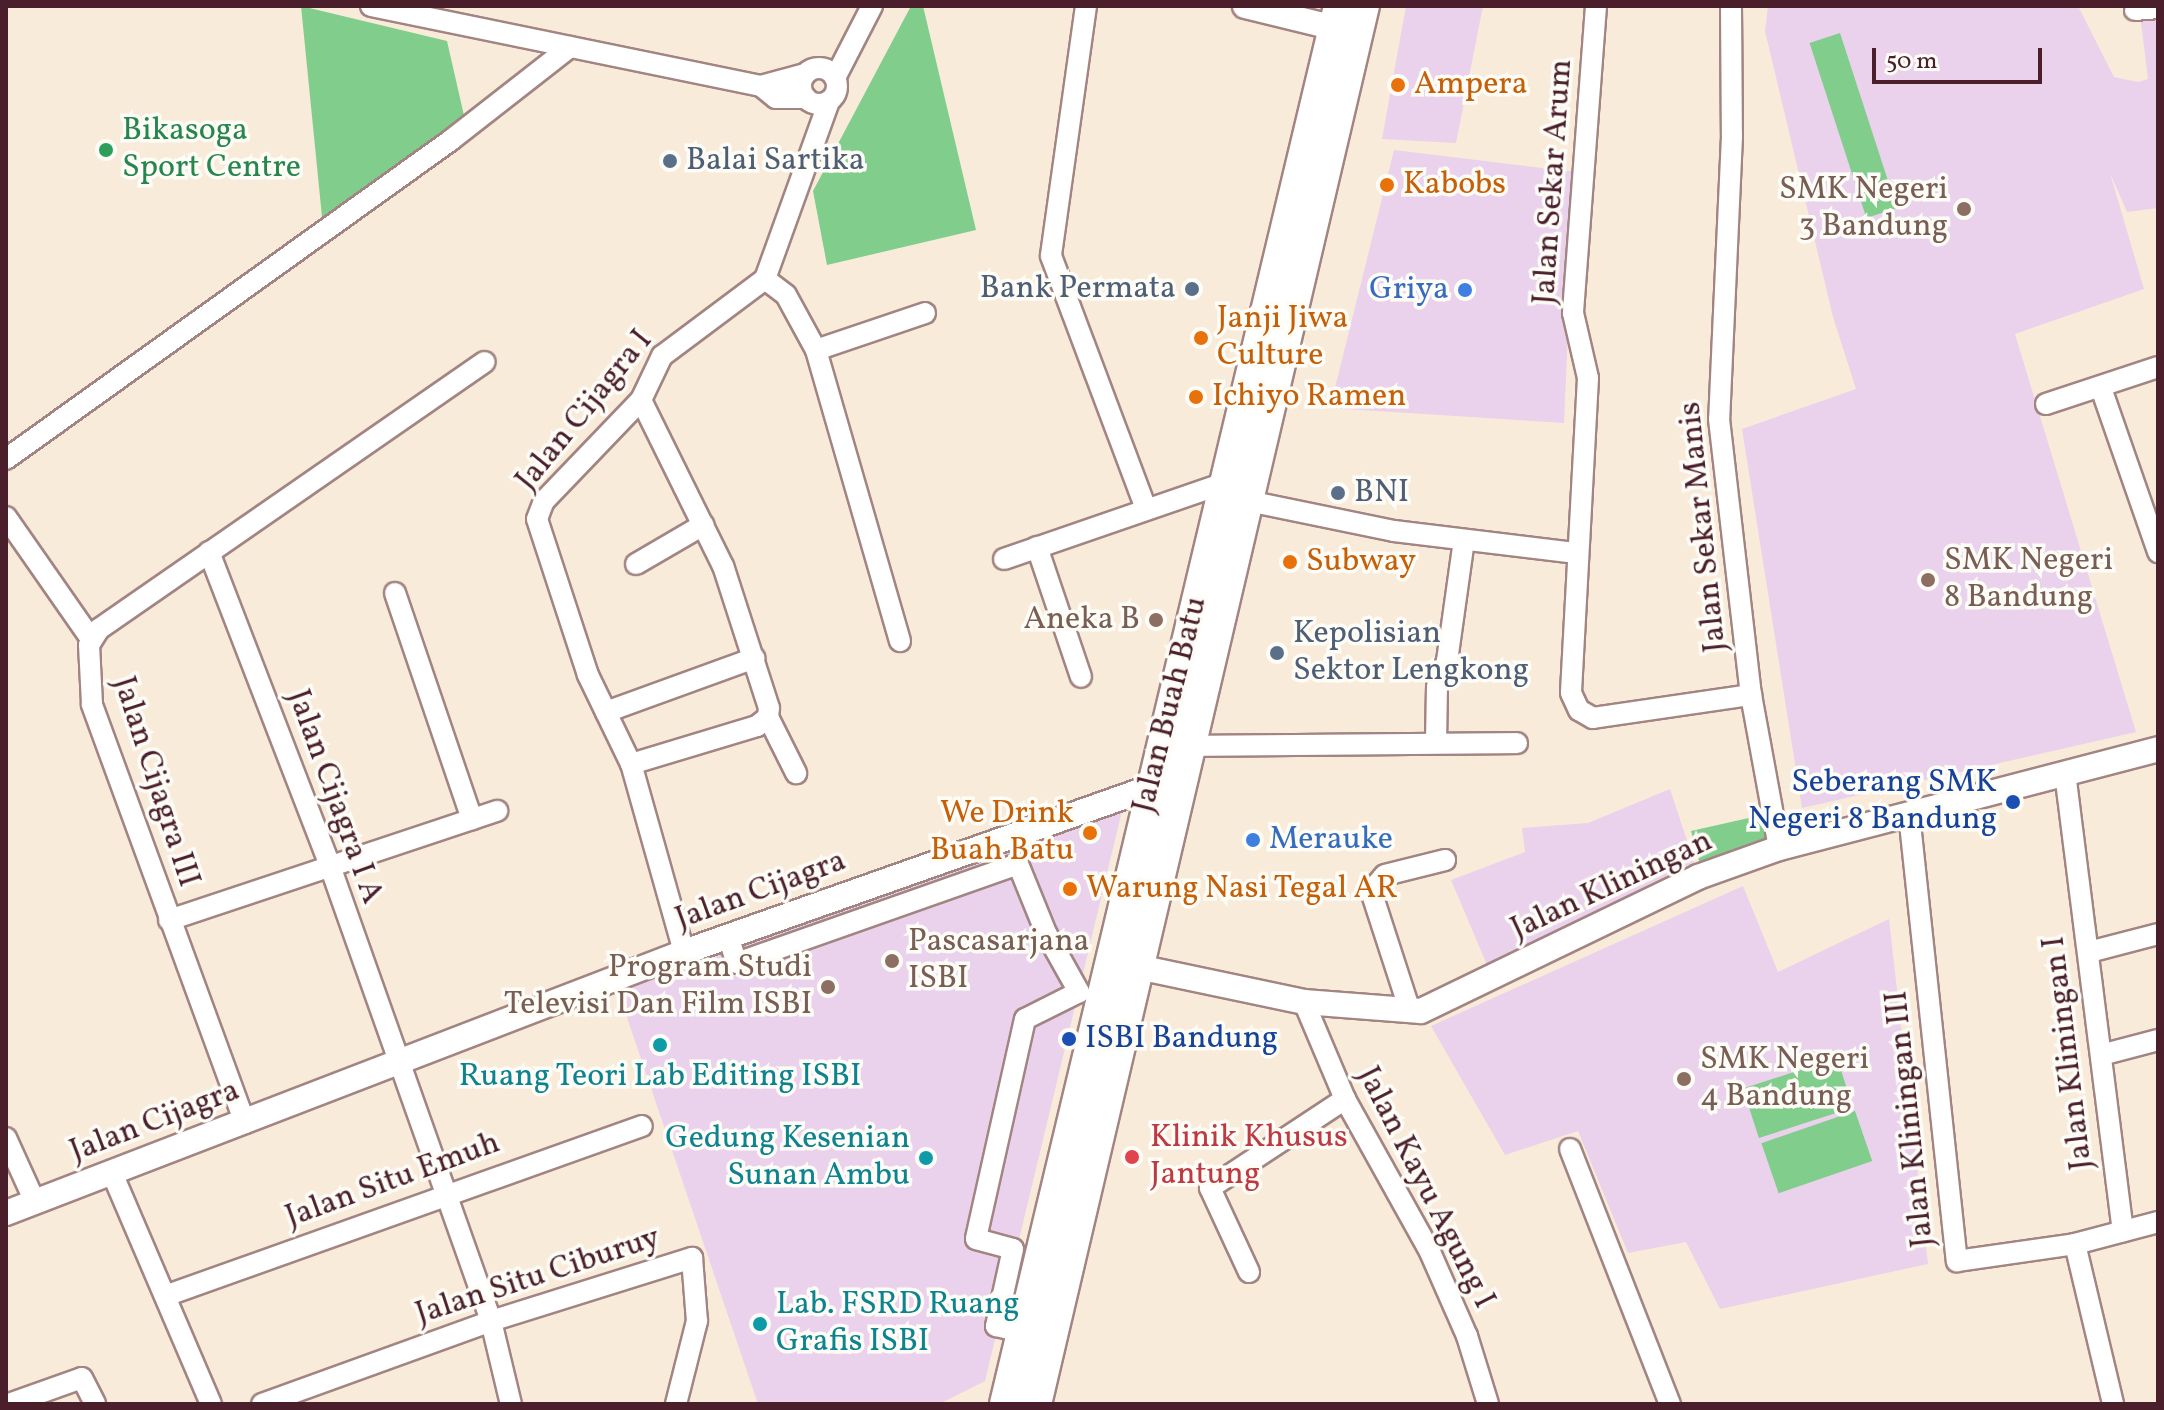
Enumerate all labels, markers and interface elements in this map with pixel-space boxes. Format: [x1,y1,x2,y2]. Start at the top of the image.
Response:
scale bar [1876,32,2046,82]
text: 50 m [1886,45,1938,79]
street label: Jalan Sekar Arum [1526,58,1582,306]
place label: Ampera [1414,66,1528,104]
marker: Ampera [1389,76,1407,94]
place label: Bikasoga Sport Centre [122,113,301,188]
marker: Bikasoga Sport Centre [97,141,115,159]
place label: Balai Sartika [686,142,865,180]
marker: Balai Sartika [661,152,679,170]
place label: Kabobs [1403,166,1506,204]
place label: SMK Negeri 3 Bandung [1779,172,1948,247]
marker: Kabobs [1378,176,1396,194]
marker: SMK Negeri 3 Bandung [1955,200,1973,218]
place label: Bank Permata [980,270,1176,308]
place label: Griya [1369,271,1449,309]
marker: Bank Permata [1183,280,1201,298]
marker: Griya [1456,281,1474,299]
place label: Janji Jiwa Culture [1217,301,1349,376]
street label: Jalan Cijagra I [508,323,662,499]
marker: Janji Jiwa Culture [1192,329,1210,347]
place label: Ichiyo Ramen [1212,378,1406,416]
marker: Ichiyo Ramen [1187,388,1205,406]
street label: Jalan Sekar Manis [1672,400,1736,654]
place label: BNI [1354,474,1409,512]
marker: BNI [1329,484,1347,502]
place label: Subway [1306,543,1416,581]
place label: SMK Negeri 8 Bandung [1944,543,2113,618]
marker: Subway [1281,553,1299,571]
marker: SMK Negeri 8 Bandung [1919,571,1937,589]
street label: Jalan Buah Batu [1126,593,1216,817]
place label: Aneka B [1023,601,1140,639]
marker: Aneka B [1147,611,1165,629]
place label: Kepolisian Sektor Lengkong [1293,616,1529,691]
marker: Kepolisian Sektor Lengkong [1268,644,1286,662]
street label: Jalan Cijagra III [103,672,207,892]
street label: Jalan Cijagra I A [277,685,391,909]
place label: Seberang SMK Negeri 8 Bandung [1748,765,1997,840]
marker: Seberang SMK Negeri 8 Bandung [2004,793,2022,811]
place label: We Drink Buah Batu [930,796,1074,871]
place label: Merauke [1269,821,1393,859]
street label: Jalan Kliningan [1505,823,1719,949]
marker: We Drink Buah Batu [1081,824,1099,842]
marker: Merauke [1244,831,1262,849]
street label: Jalan Cijagra [671,842,851,940]
place label: Warung Nasi Tegal AR [1086,870,1399,908]
marker: Warung Nasi Tegal AR [1061,880,1079,898]
place label: Pascasarjana ISBI [908,924,1090,999]
street label: Jalan Kliningan I [2036,934,2102,1172]
place label: Program Studi Televisi Dan Film ISBI [504,950,812,1025]
marker: Pascasarjana ISBI [883,952,901,970]
marker: Program Studi Televisi Dan Film ISBI [819,978,837,996]
street label: Jalan Kliningan III [1878,989,1944,1249]
place label: ISBI Bandung [1085,1020,1278,1058]
marker: ISBI Bandung [1060,1030,1078,1048]
marker: Ruang Teori Lab Editing ISBI [651,1036,669,1054]
place label: SMK Negeri 4 Bandung [1700,1042,1869,1117]
place label: Ruang Teori Lab Editing ISBI [458,1058,862,1096]
street label: Jalan Kayu Agung I [1348,1061,1502,1315]
marker: SMK Negeri 4 Bandung [1675,1070,1693,1088]
street label: Jalan Cijagra [65,1072,245,1172]
place label: Klinik Khusus Jantung [1150,1120,1348,1195]
place label: Gedung Kesenian Sunan Ambu [665,1121,910,1196]
street label: Jalan Situ Emuh [281,1124,505,1238]
marker: Klinik Khusus Jantung [1121,1146,1143,1168]
marker: Gedung Kesenian Sunan Ambu [917,1149,935,1167]
street label: Jalan Situ Ciburuy [411,1219,665,1335]
place label: Lab. FSRD Ruang Grafis ISBI [776,1287,1020,1362]
marker: Lab. FSRD Ruang Grafis ISBI [751,1315,769,1333]

